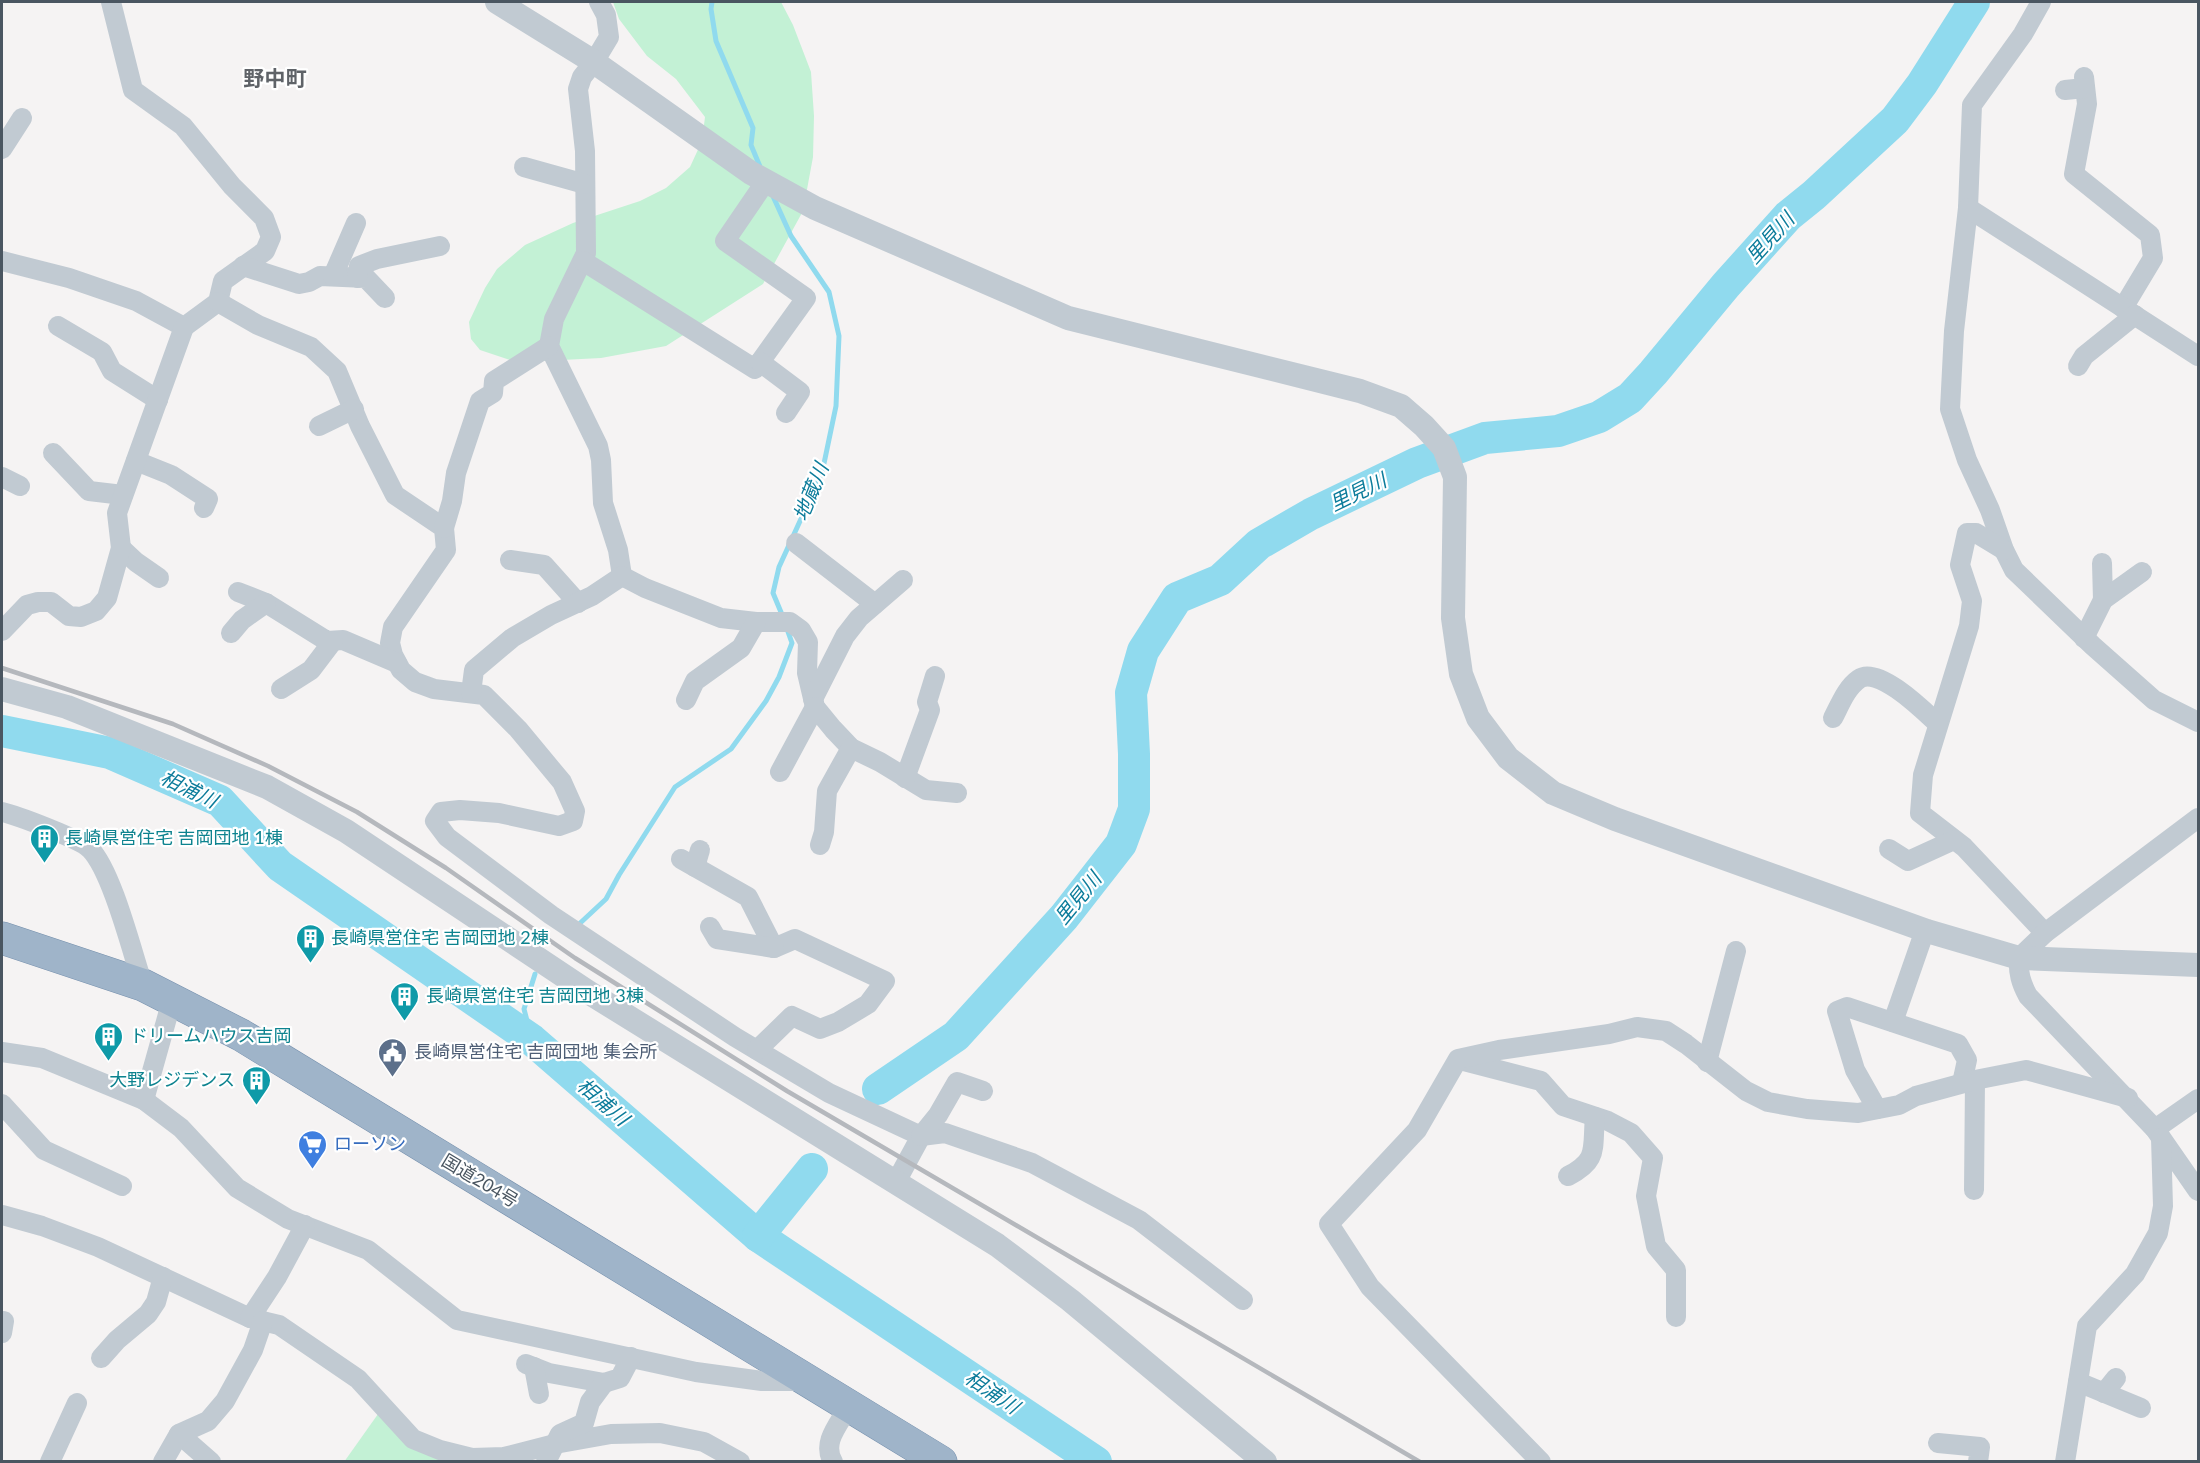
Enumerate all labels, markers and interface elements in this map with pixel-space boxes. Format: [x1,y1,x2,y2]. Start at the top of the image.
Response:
district label: 野中町 [244,65,307,90]
water label: 里見川 [1740,206,1800,268]
water label: 地蔵川 [788,457,833,524]
water label: 里見川 [1325,466,1392,515]
water label: 相浦川 [157,764,223,813]
building icon: 長崎県営住宅 吉岡団地 1棟 [28,822,60,864]
place label: 長崎県営住宅 吉岡団地 1棟 [65,826,283,848]
water label: 里見川 [1049,865,1107,928]
building icon: 長崎県営住宅 吉岡団地 2棟 [294,922,326,964]
place label: 長崎県営住宅 吉岡団地 2棟 [331,926,549,948]
building icon: 長崎県営住宅 吉岡団地 3棟 [389,980,421,1022]
place label: 長崎県営住宅 吉岡団地 3棟 [426,984,644,1006]
building icon: ドリームハウス吉岡 [93,1020,125,1062]
place label: ドリームハウス吉岡 [130,1024,291,1046]
public building icon: 長崎県営住宅 吉岡団地 集会所 [377,1036,409,1078]
place label: 長崎県営住宅 吉岡団地 集会所 [414,1040,657,1062]
building icon: 大野レジデンス [240,1064,272,1106]
place label: 大野レジデンス [109,1068,235,1090]
water label: 相浦川 [573,1073,636,1131]
supermarket icon: ローソン [297,1128,329,1170]
place label: ローソン [334,1132,406,1154]
street label: 国道204号 [438,1149,523,1212]
water label: 相浦川 [961,1364,1026,1419]

